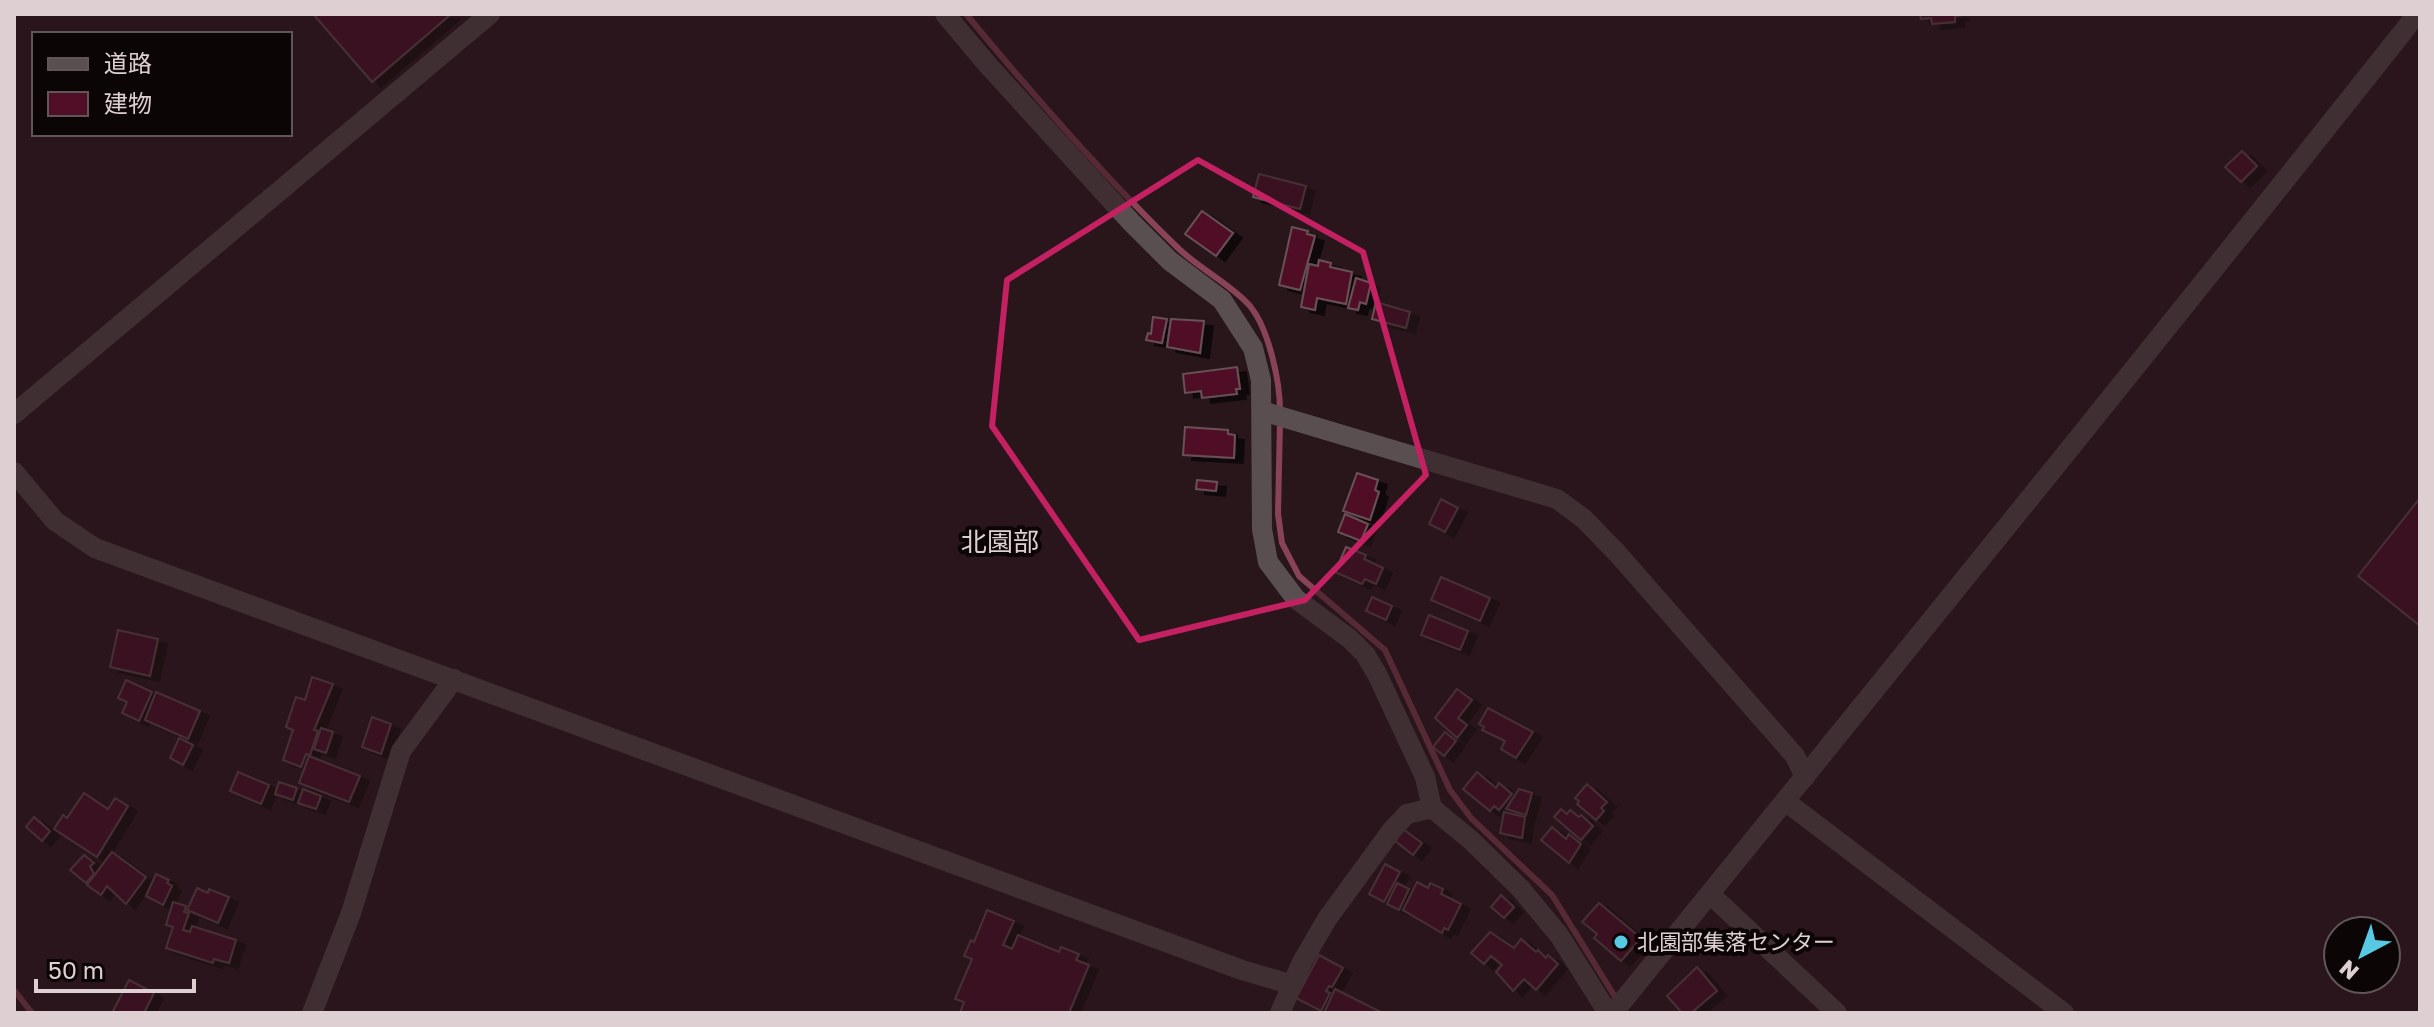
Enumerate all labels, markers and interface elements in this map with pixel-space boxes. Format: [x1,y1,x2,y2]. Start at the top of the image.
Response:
legend [32,32,292,136]
text: 道路 [104,48,152,77]
text: 建物 [104,88,152,117]
district label: 北園部 [961,526,1039,557]
north arrow [2322,915,2402,995]
place label: 北園部集落センター [1637,928,1835,955]
marker: 北園部集落センター [1612,933,1630,951]
scale bar [36,943,194,993]
text: 50 m [48,955,104,984]
text: N [2333,955,2364,986]

